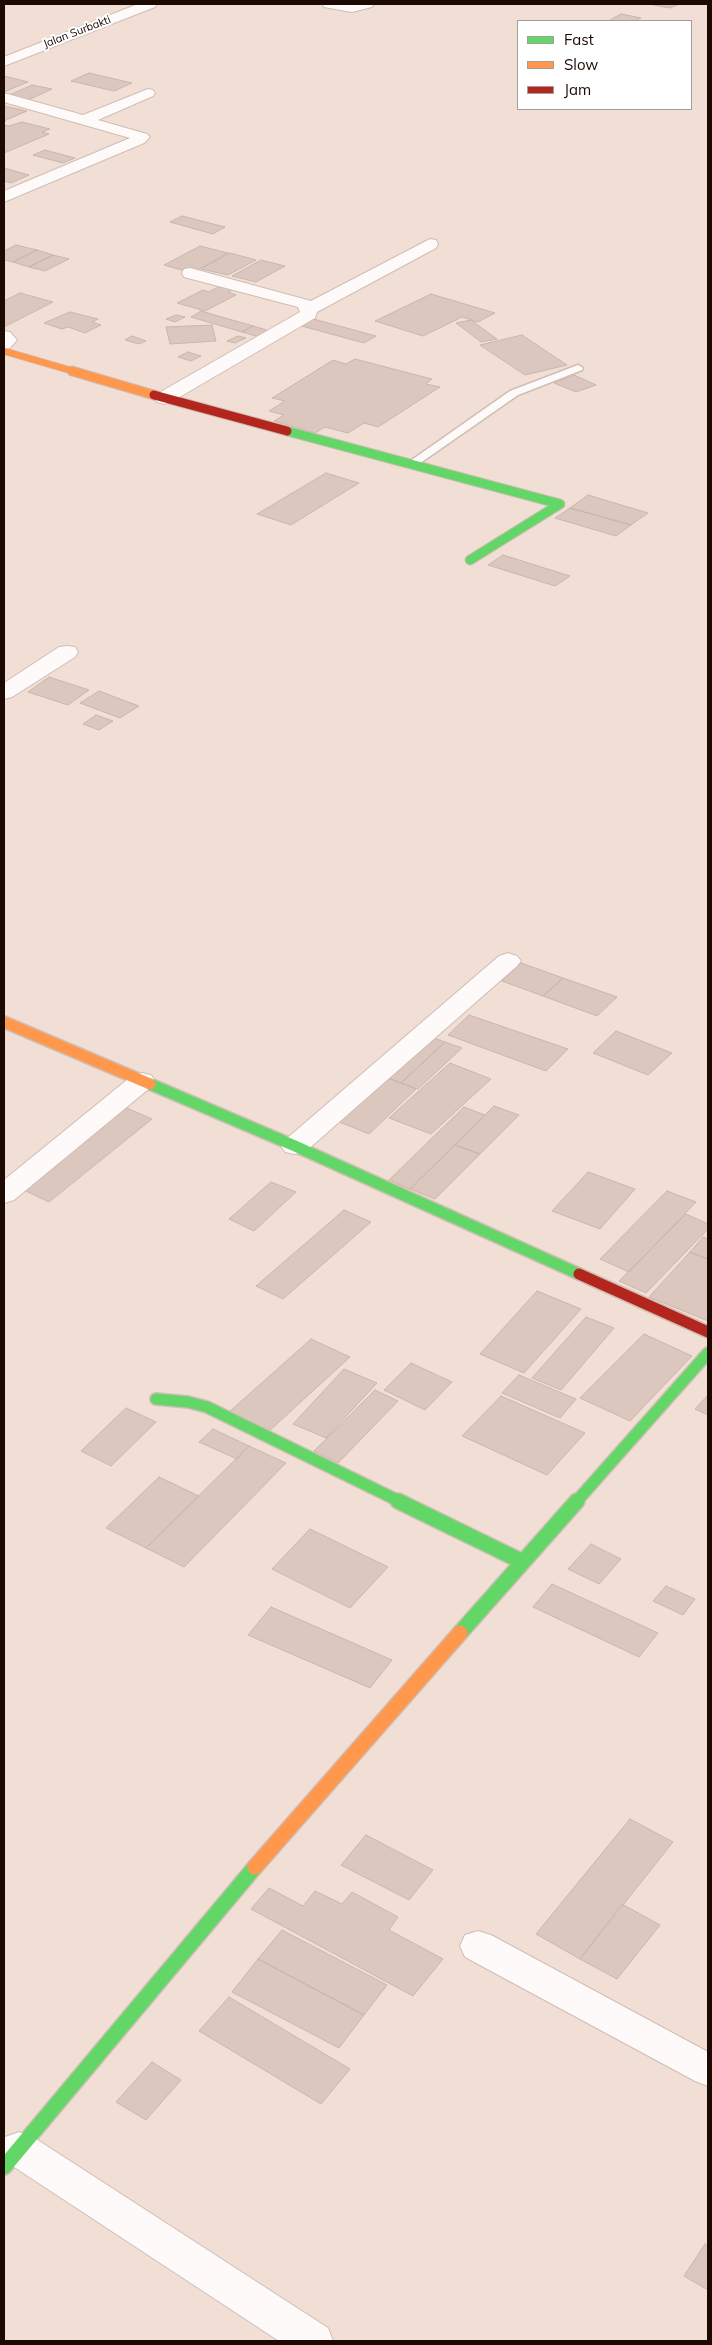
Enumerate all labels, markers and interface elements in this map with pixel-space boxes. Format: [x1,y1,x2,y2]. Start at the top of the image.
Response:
street label: Jalan Surbakti [41,13,113,51]
legend [517,20,692,110]
text: Fast [564,30,594,49]
text: Slow [564,55,598,74]
text: Jam [564,80,591,99]

